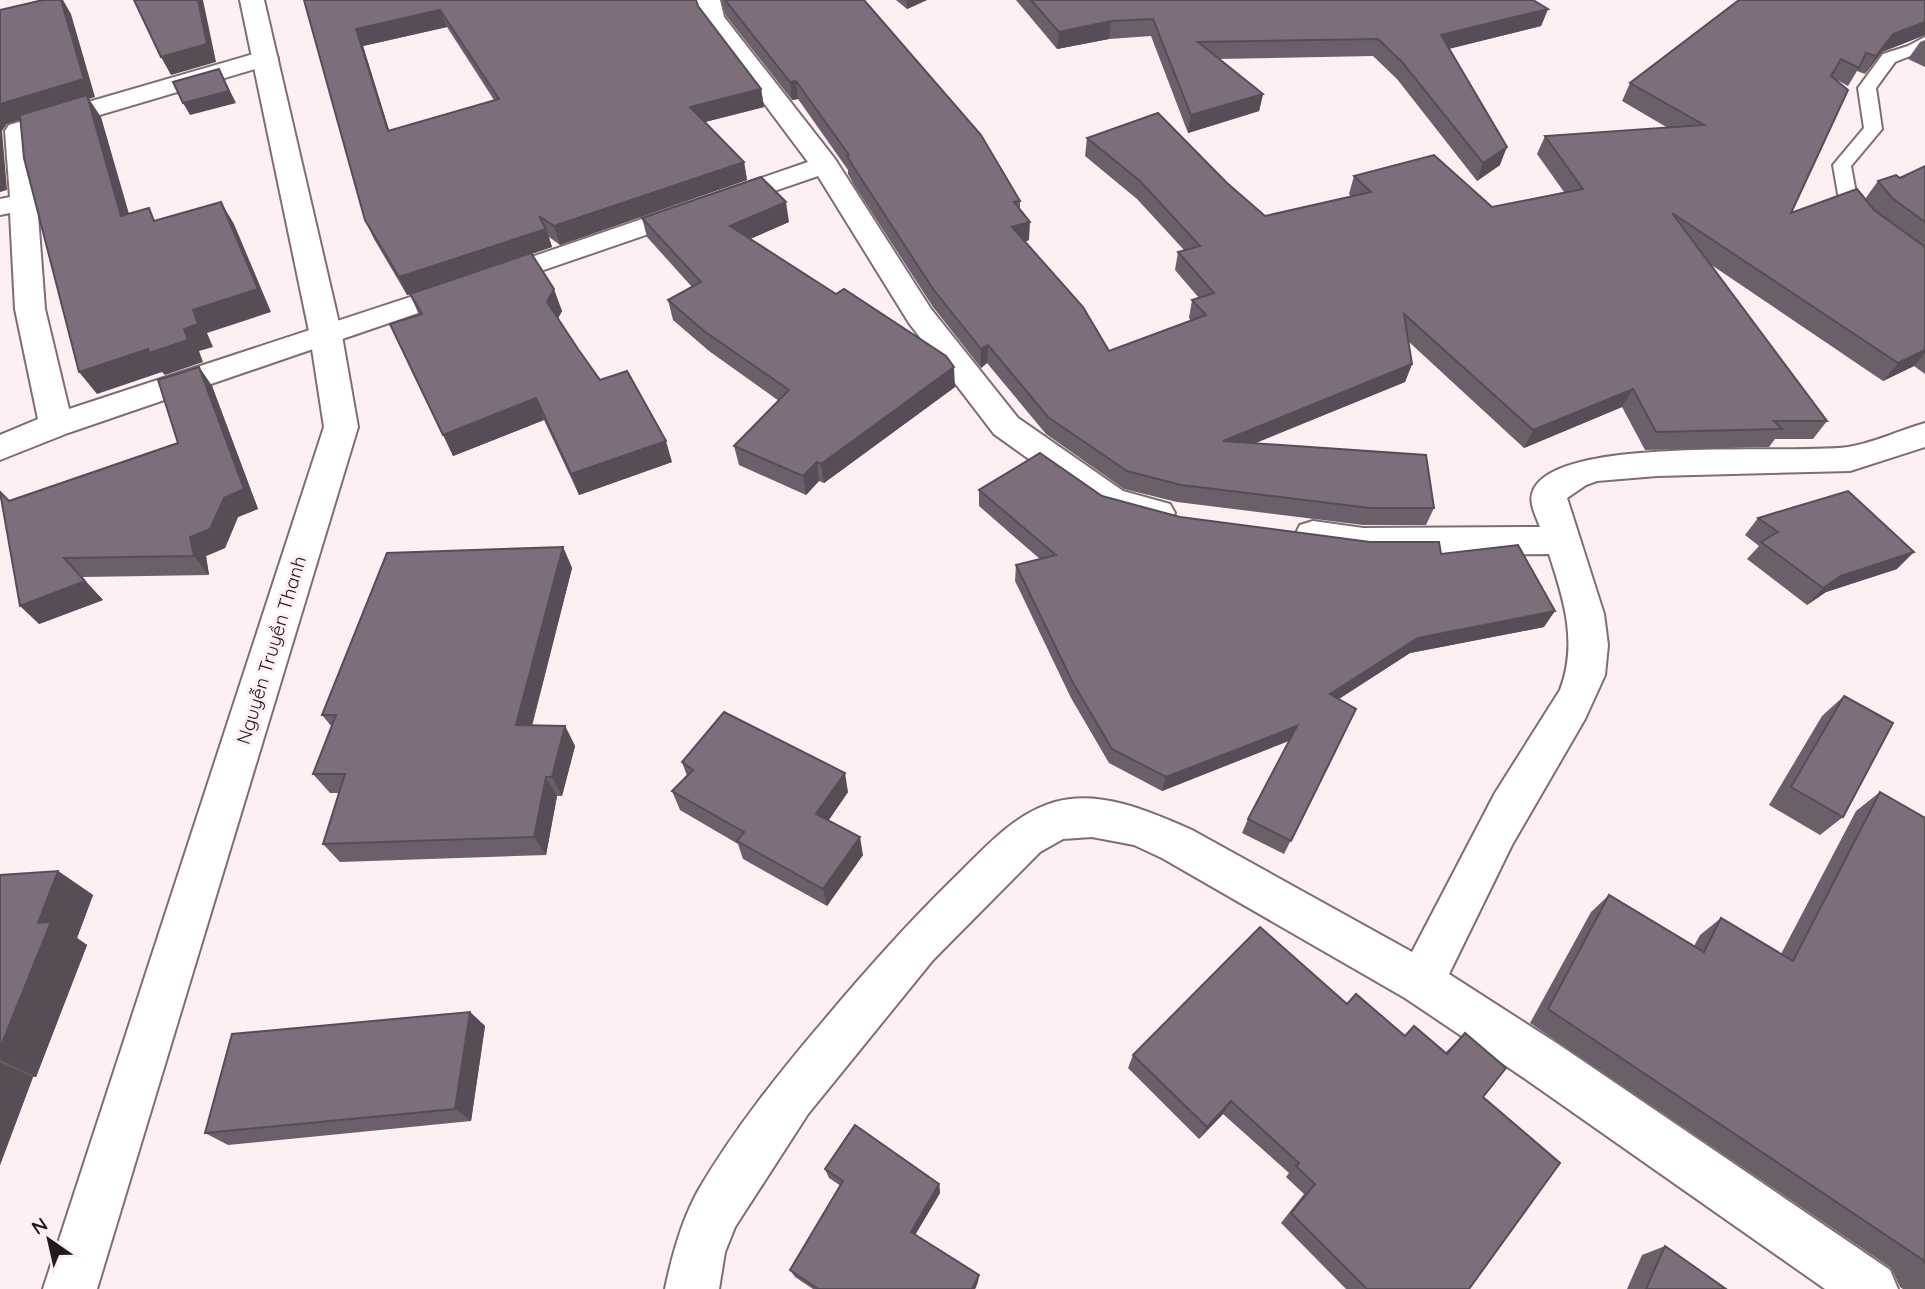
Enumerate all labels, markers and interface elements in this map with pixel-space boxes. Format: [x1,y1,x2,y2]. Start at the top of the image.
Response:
street label: Nguyễn Truyền Thanh [231,553,311,747]
north arrow [14,1205,84,1275]
text: N [27,1212,52,1240]

